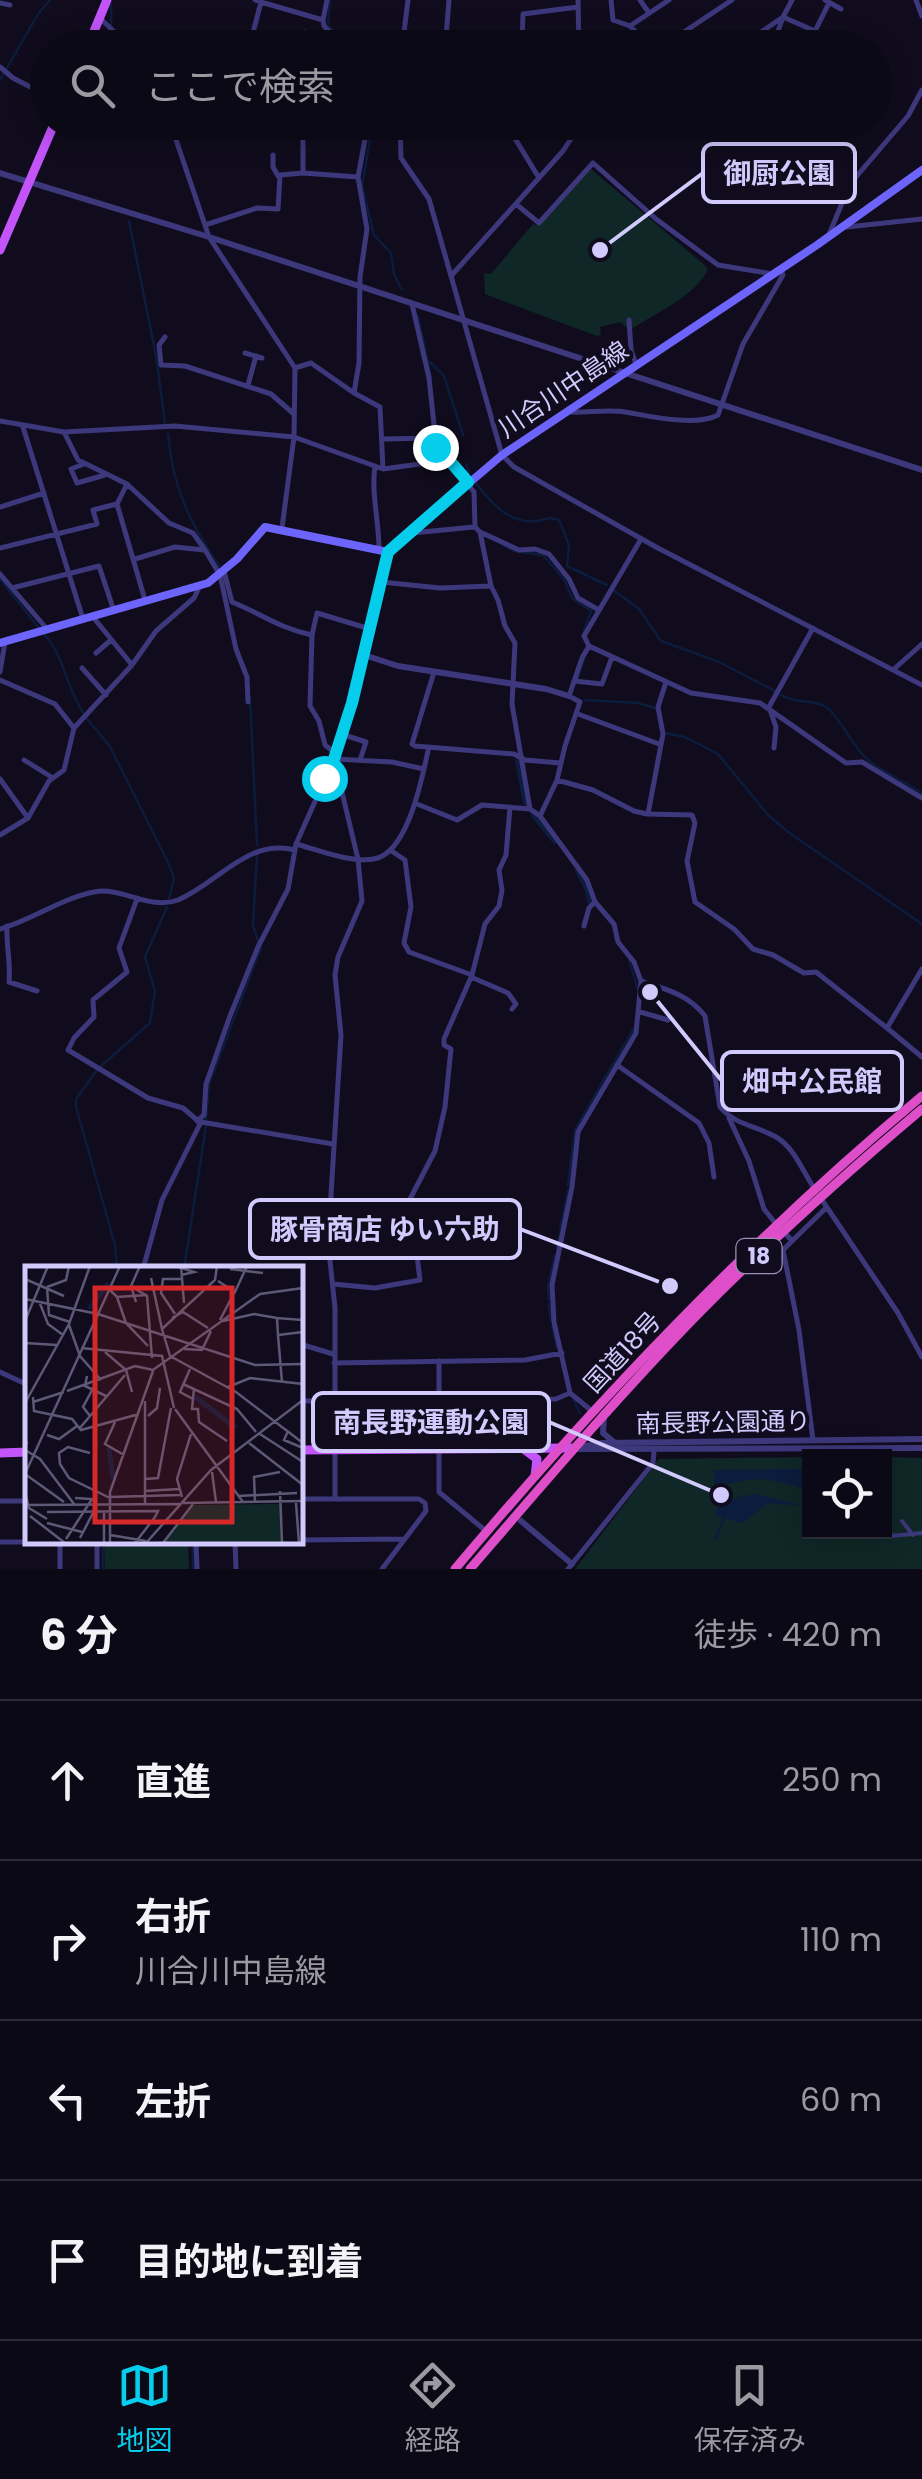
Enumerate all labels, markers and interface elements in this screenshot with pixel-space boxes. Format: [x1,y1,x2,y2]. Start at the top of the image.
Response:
search box [30,30,892,140]
icon: search [65,58,120,113]
text: ここで検索 [145,60,335,113]
callout: 御厨公園 [703,144,855,202]
text: 御厨公園 [723,154,835,193]
street label: 川合川中島線 [491,333,635,446]
route end [413,425,459,471]
route start [302,756,348,802]
callout: 畑中公民館 [722,1052,902,1110]
text: 畑中公民館 [742,1062,882,1101]
callout: 豚骨商店 ゆい六助 [250,1200,520,1258]
text: 豚骨商店 ゆい六助 [270,1210,500,1249]
road number: 18 [736,1239,782,1273]
inset map [25,1266,302,1544]
street label: 国道18号 [576,1304,669,1400]
callout: 南長野運動公園 [313,1393,549,1451]
text: 南長野運動公園 [333,1403,529,1442]
street label: 南長野公園通り [635,1403,811,1442]
map controls [802,1449,892,1539]
button: locate [802,1449,892,1539]
text: 6 分 [40,1606,118,1665]
text: 徒歩 · 420 m [694,1612,882,1657]
icon: ahead [40,1753,95,1808]
text: 直進 [135,1755,211,1808]
text: 250 m [782,1757,882,1802]
text: 右折 [135,1890,211,1943]
icon: right [40,1913,95,1968]
text: 110 m [800,1917,882,1962]
text: 川合川中島線 [135,1948,327,1993]
icon: left [40,2073,95,2128]
text: 左折 [135,2075,211,2128]
text: 60 m [800,2077,882,2122]
icon: arrive [40,2233,95,2288]
text: 目的地に到着 [135,2235,363,2288]
tab: 地図 [116,2358,172,2462]
tab: 経路 [405,2358,461,2462]
tab: 保存済み [694,2358,806,2462]

